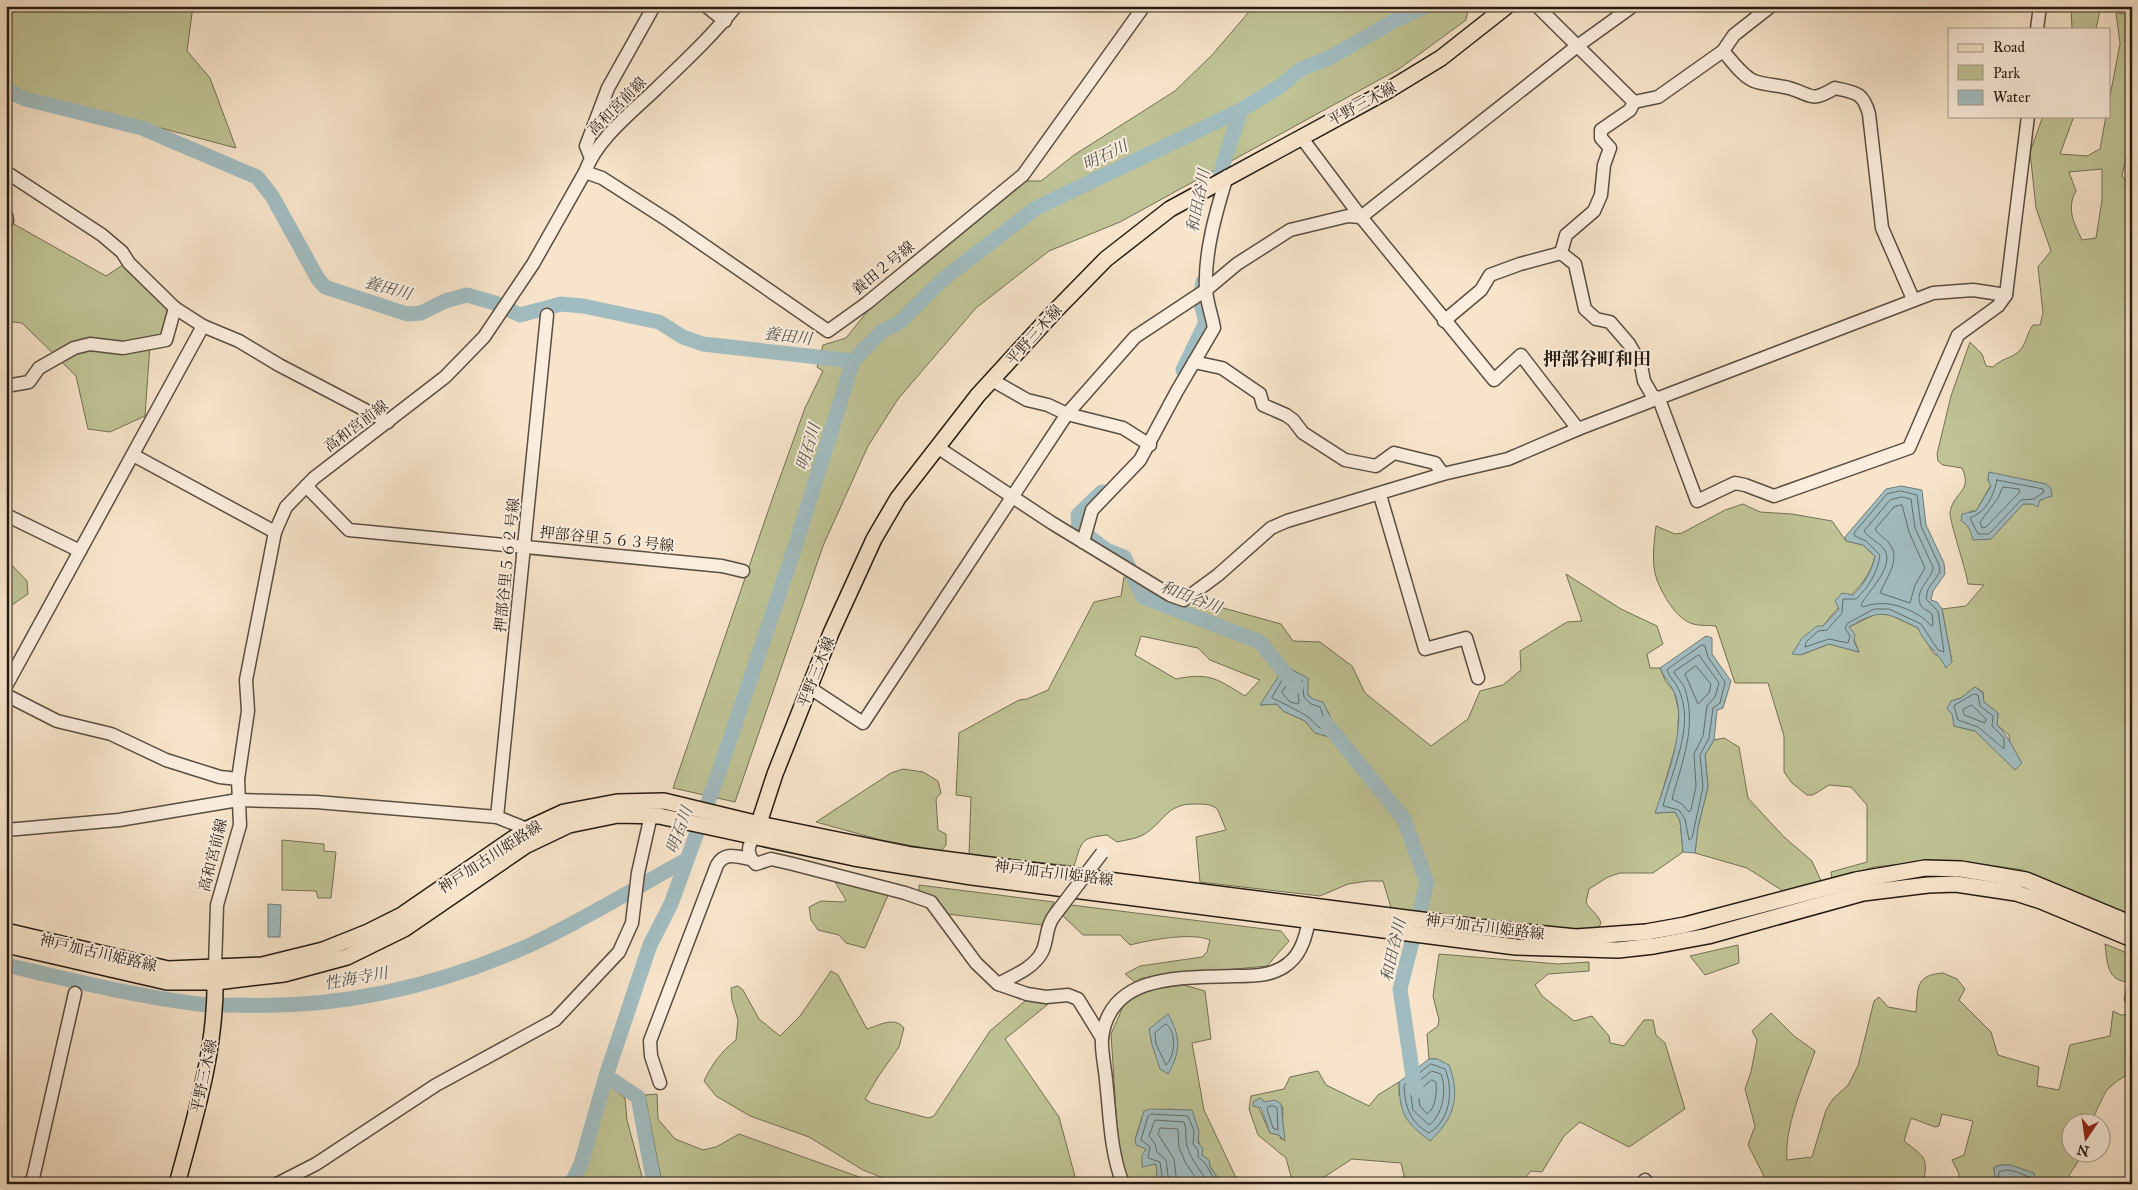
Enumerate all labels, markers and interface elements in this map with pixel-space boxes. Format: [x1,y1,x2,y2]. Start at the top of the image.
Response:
legend [1948,28,2110,118]
text: Road [1993,38,2025,56]
text: Park [1993,64,2020,82]
street label: 高和宮前線 [584,73,650,139]
street label: 平野三木線 [1325,78,1399,130]
text: Water [1993,88,2030,106]
water label: 明石川 [1079,135,1133,174]
water label: 和田谷川 [1183,166,1214,234]
street label: 養田２号線 [848,237,918,299]
water label: 養田川 [362,272,416,304]
street label: 平野三木線 [1002,301,1066,369]
water label: 養田川 [763,324,815,349]
district label: 押部谷町和田 [1543,348,1651,370]
street label: 高和宮前線 [321,396,391,456]
water label: 明石川 [792,419,825,473]
street label: 押部谷里５６２号線 [491,497,523,633]
street label: 押部谷里５６３号線 [539,523,675,555]
water label: 和田谷川 [1158,577,1226,618]
street label: 平野三木線 [794,634,838,710]
water label: 明石川 [662,802,697,856]
street label: 高和宮前線 [195,816,231,894]
street label: 神戸加古川姫路線 [435,817,545,897]
street label: 神戸加古川姫路線 [993,857,1115,889]
street label: 神戸加古川姫路線 [1424,911,1546,943]
water label: 和田谷川 [1377,915,1410,983]
street label: 神戸加古川姫路線 [38,931,158,975]
water label: 性海寺川 [323,963,391,993]
street label: 平野三木線 [187,1037,221,1115]
north arrow [2060,1112,2110,1162]
text: N [2075,1141,2091,1160]

